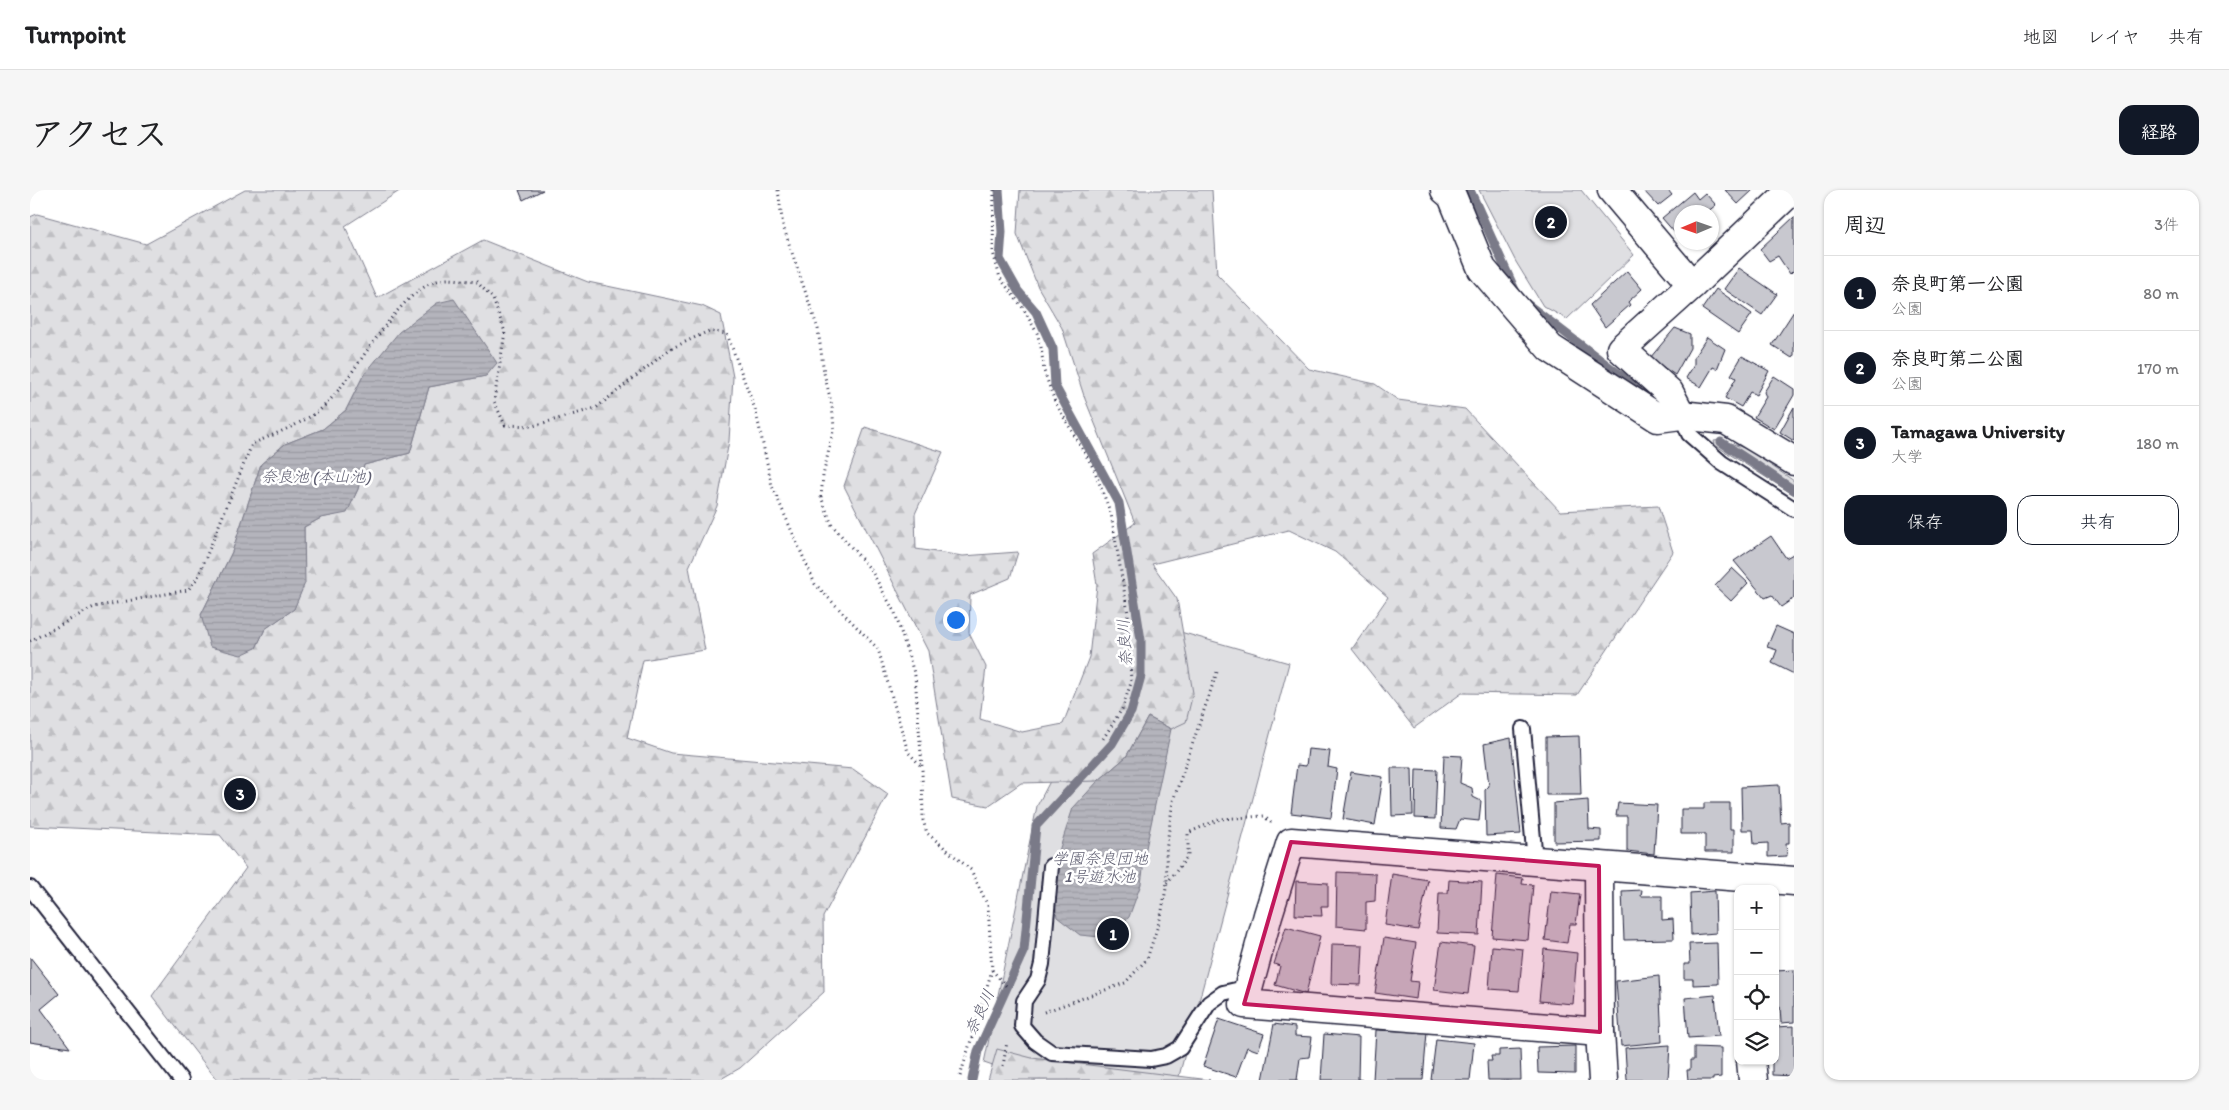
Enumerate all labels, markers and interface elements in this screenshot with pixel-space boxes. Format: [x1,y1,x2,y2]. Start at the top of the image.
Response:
text: Turnpoint [25,20,126,49]
text: 地図 [2023,26,2059,48]
text: レイヤ [2087,26,2140,48]
text: 共有 [2168,26,2204,48]
button: 経路 [2119,105,2199,155]
text: アクセス [30,113,168,155]
pin: 2 [1535,203,1567,241]
north arrow [1674,205,1719,250]
text: 周辺 [1844,212,1886,237]
text: 3件 [2154,215,2179,234]
text: 奈良町第一公園 [1891,272,2024,295]
text: 1 [1856,284,1864,303]
text: 80 m [2143,284,2179,303]
text: 公園 [1891,299,1923,318]
text: 奈良町第二公園 [1891,347,2024,370]
text: 2 [1856,359,1864,378]
text: 170 m [2137,359,2179,378]
text: 公園 [1891,374,1923,393]
text: Tamagawa University [1891,420,2065,443]
text: 3 [1856,434,1864,453]
text: 180 m [2136,434,2179,453]
text: 大学 [1891,447,1923,466]
water label: 奈良池 (本山池) [261,467,372,486]
button: 保存 [1844,495,2007,545]
button: 共有 [2017,495,2179,545]
your location [943,607,969,633]
water label: 奈良川 [1113,618,1136,668]
pin: 3 [224,775,256,813]
water label: 学園奈良団地 1号遊水池 [1052,849,1149,886]
map controls [1734,885,1779,1065]
button: + [1734,885,1779,930]
pin: 1 [1097,915,1129,953]
button: − [1734,930,1779,975]
button: locate [1734,975,1779,1020]
water label: 奈良川 [961,986,998,1038]
button: layers [1734,1020,1779,1065]

